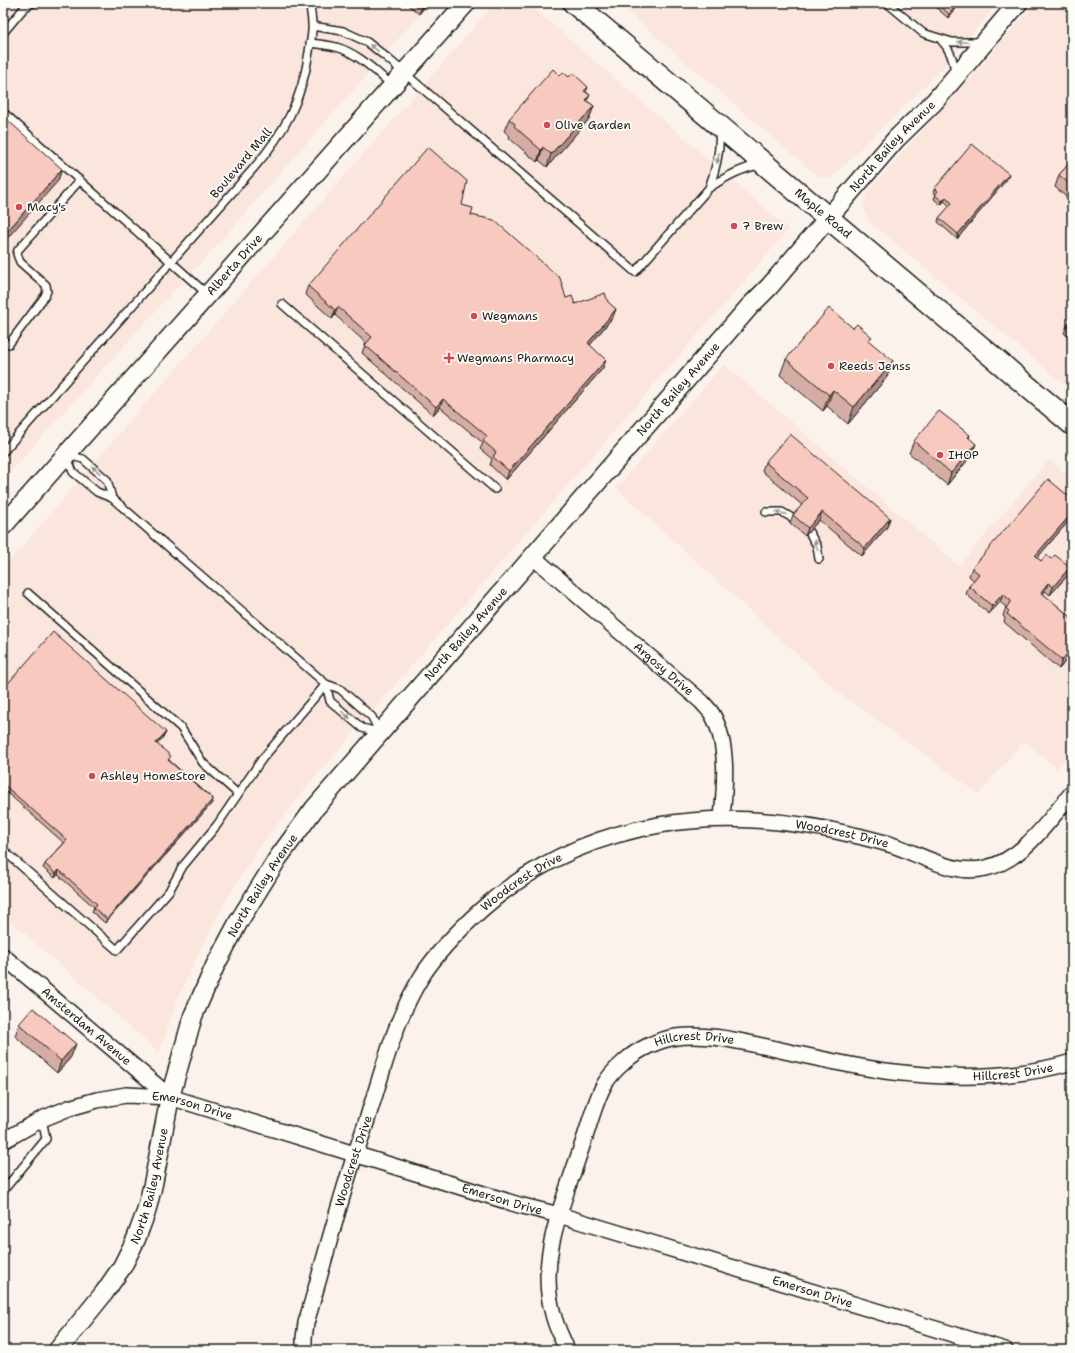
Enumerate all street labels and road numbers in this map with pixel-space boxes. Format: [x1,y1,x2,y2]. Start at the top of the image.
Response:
street label: North Bailey Avenue [846,97,939,195]
street label: Boulevard Mall [207,124,276,202]
street label: Maple Road [791,185,855,242]
street label: Alberta Drive [203,230,266,299]
street label: North Bailey Avenue [633,339,723,439]
street label: North Bailey Avenue [421,583,511,684]
street label: Argosy Drive [630,639,697,699]
street label: Woodcrest Drive [794,816,891,852]
street label: North Bailey Avenue [224,830,301,940]
street label: Woodcrest Drive [477,849,565,915]
street label: Amsterdam Avenue [38,984,135,1069]
street label: Hillcrest Drive [652,1028,736,1051]
street label: Hillcrest Drive [973,1059,1055,1084]
street label: Emerson Drive [152,1088,235,1124]
street label: Woodcrest Drive [331,1113,376,1209]
street label: North Bailey Avenue [127,1126,172,1247]
street label: Emerson Drive [460,1180,544,1219]
street label: Emerson Drive [770,1272,855,1312]

